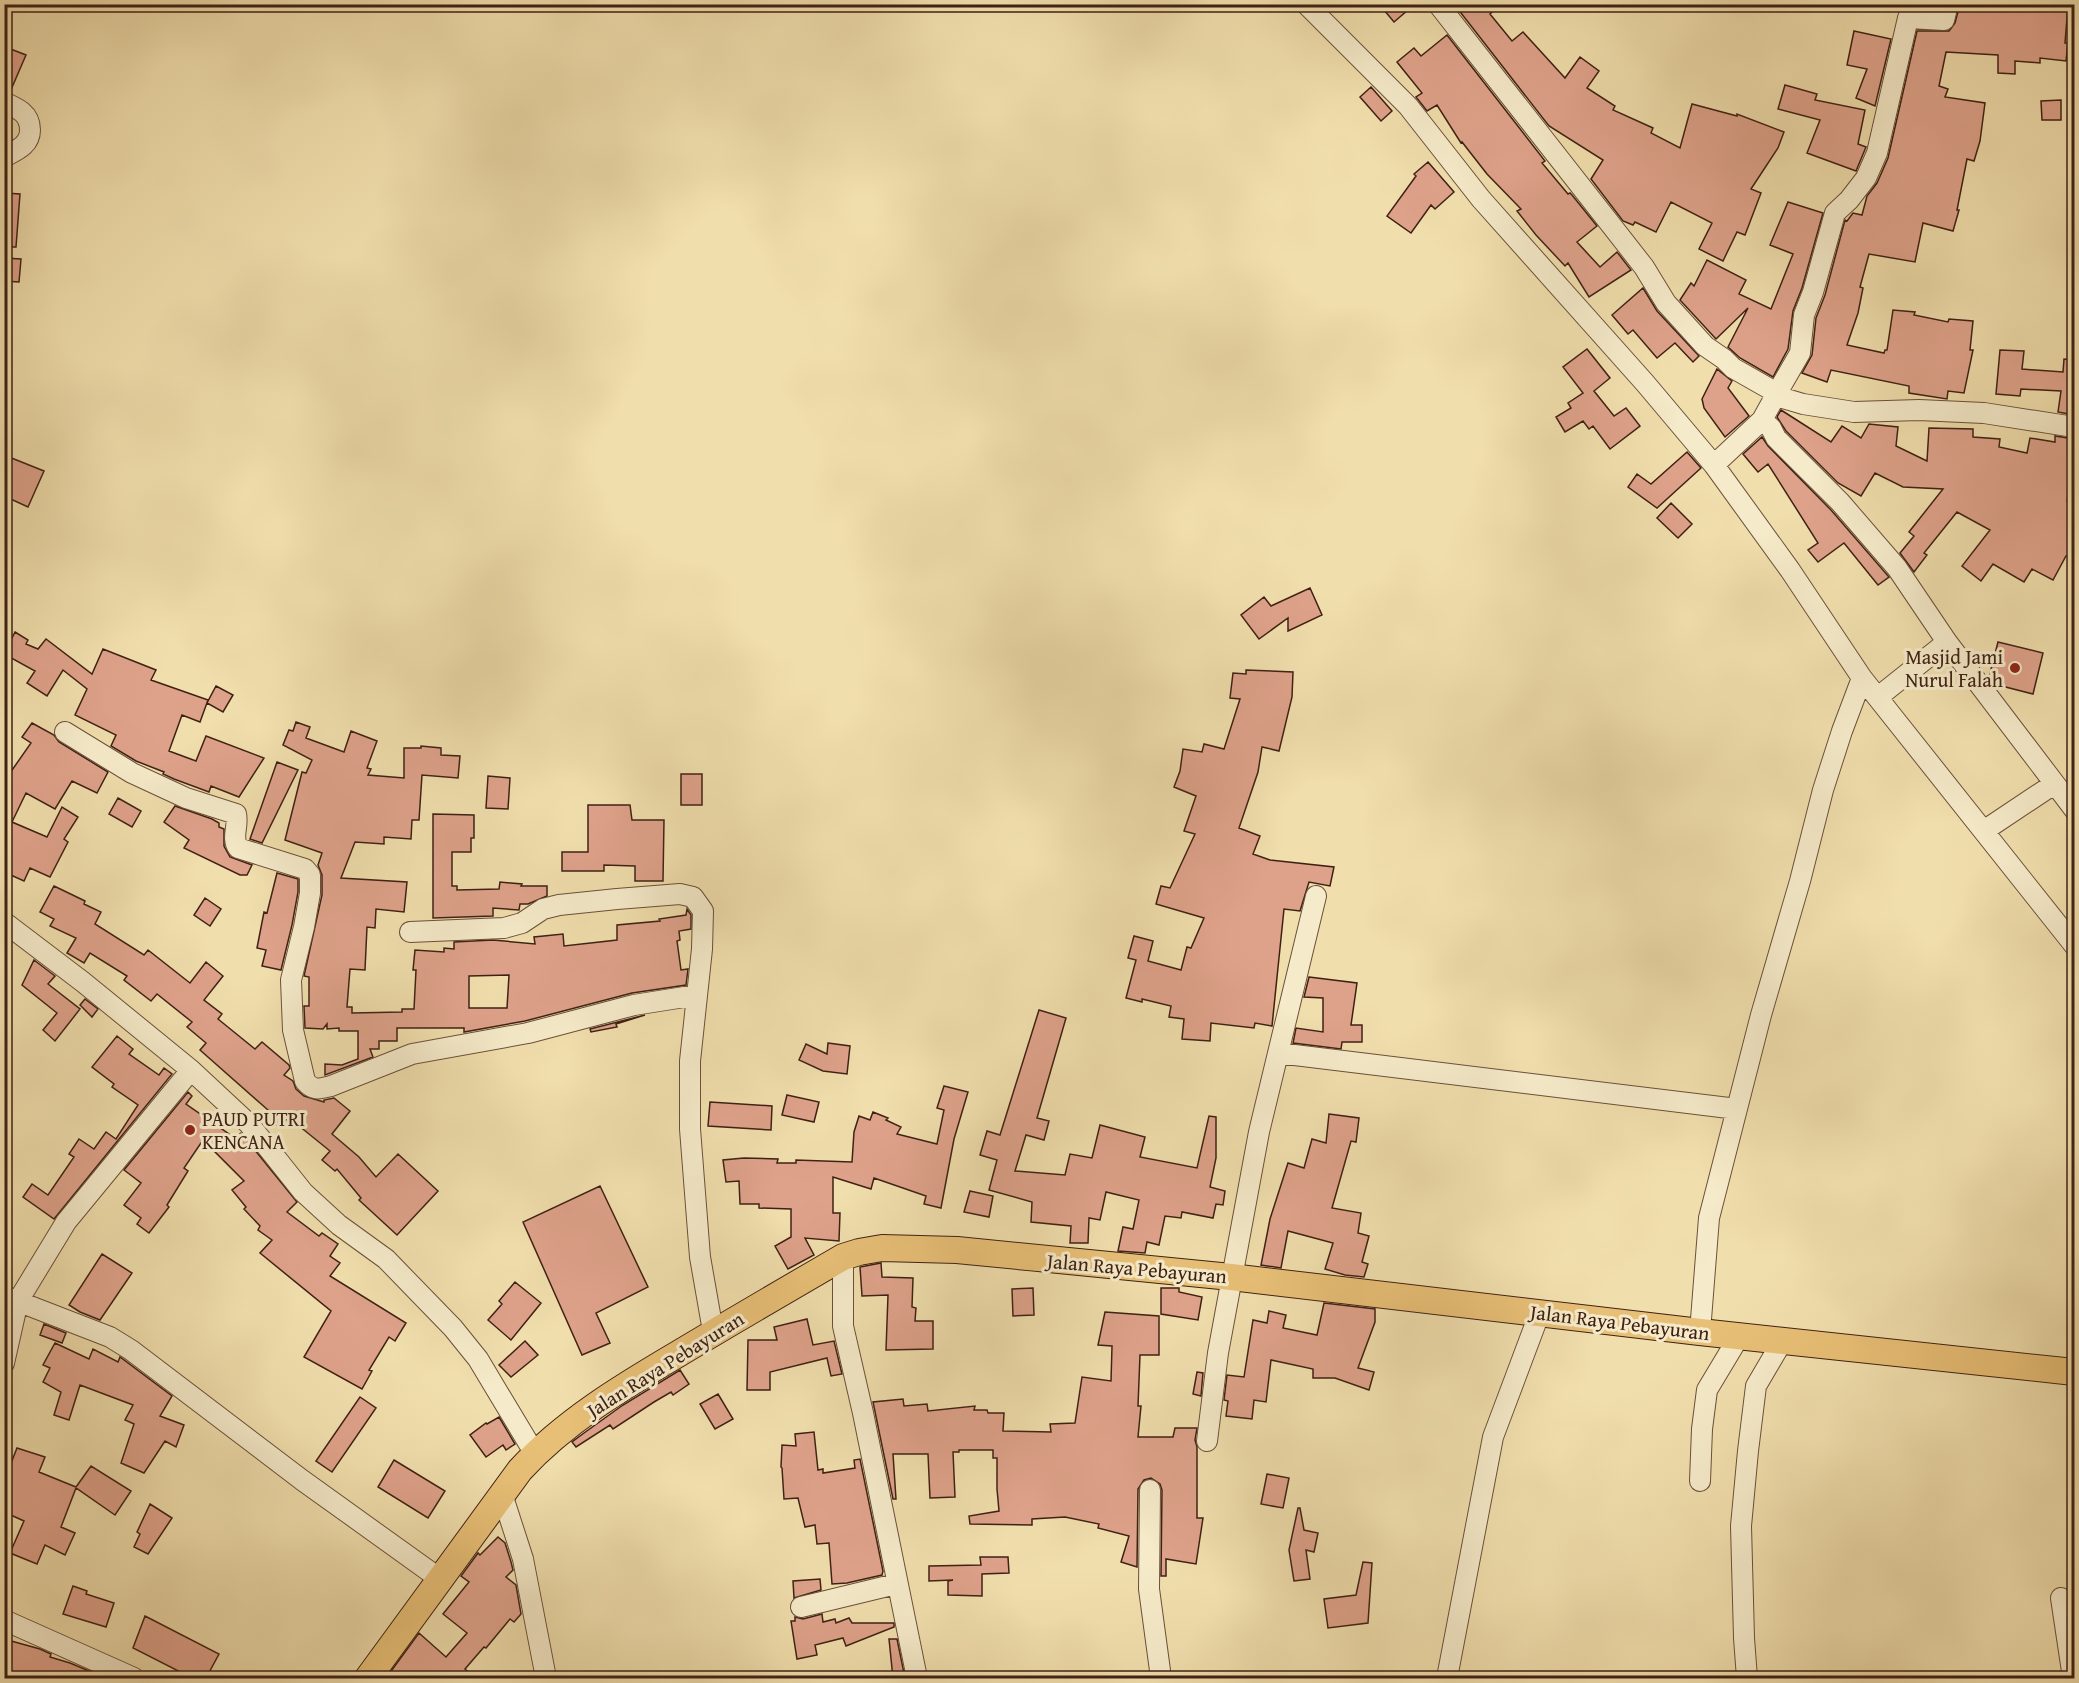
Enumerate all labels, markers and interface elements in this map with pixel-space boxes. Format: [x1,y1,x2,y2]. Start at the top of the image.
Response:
place label: Masjid Jami Nurul Falah [1905,642,2003,694]
marker: Masjid Jami Nurul Falah [2008,661,2022,675]
place label: PAUD PUTRI KENCANA [202,1104,305,1156]
marker: PAUD PUTRI KENCANA [183,1123,197,1137]
street label: Jalan Raya Pebayuran [1043,1245,1228,1290]
street label: Jalan Raya Pebayuran [1526,1296,1711,1347]
street label: Jalan Raya Pebayuran [578,1304,749,1426]

